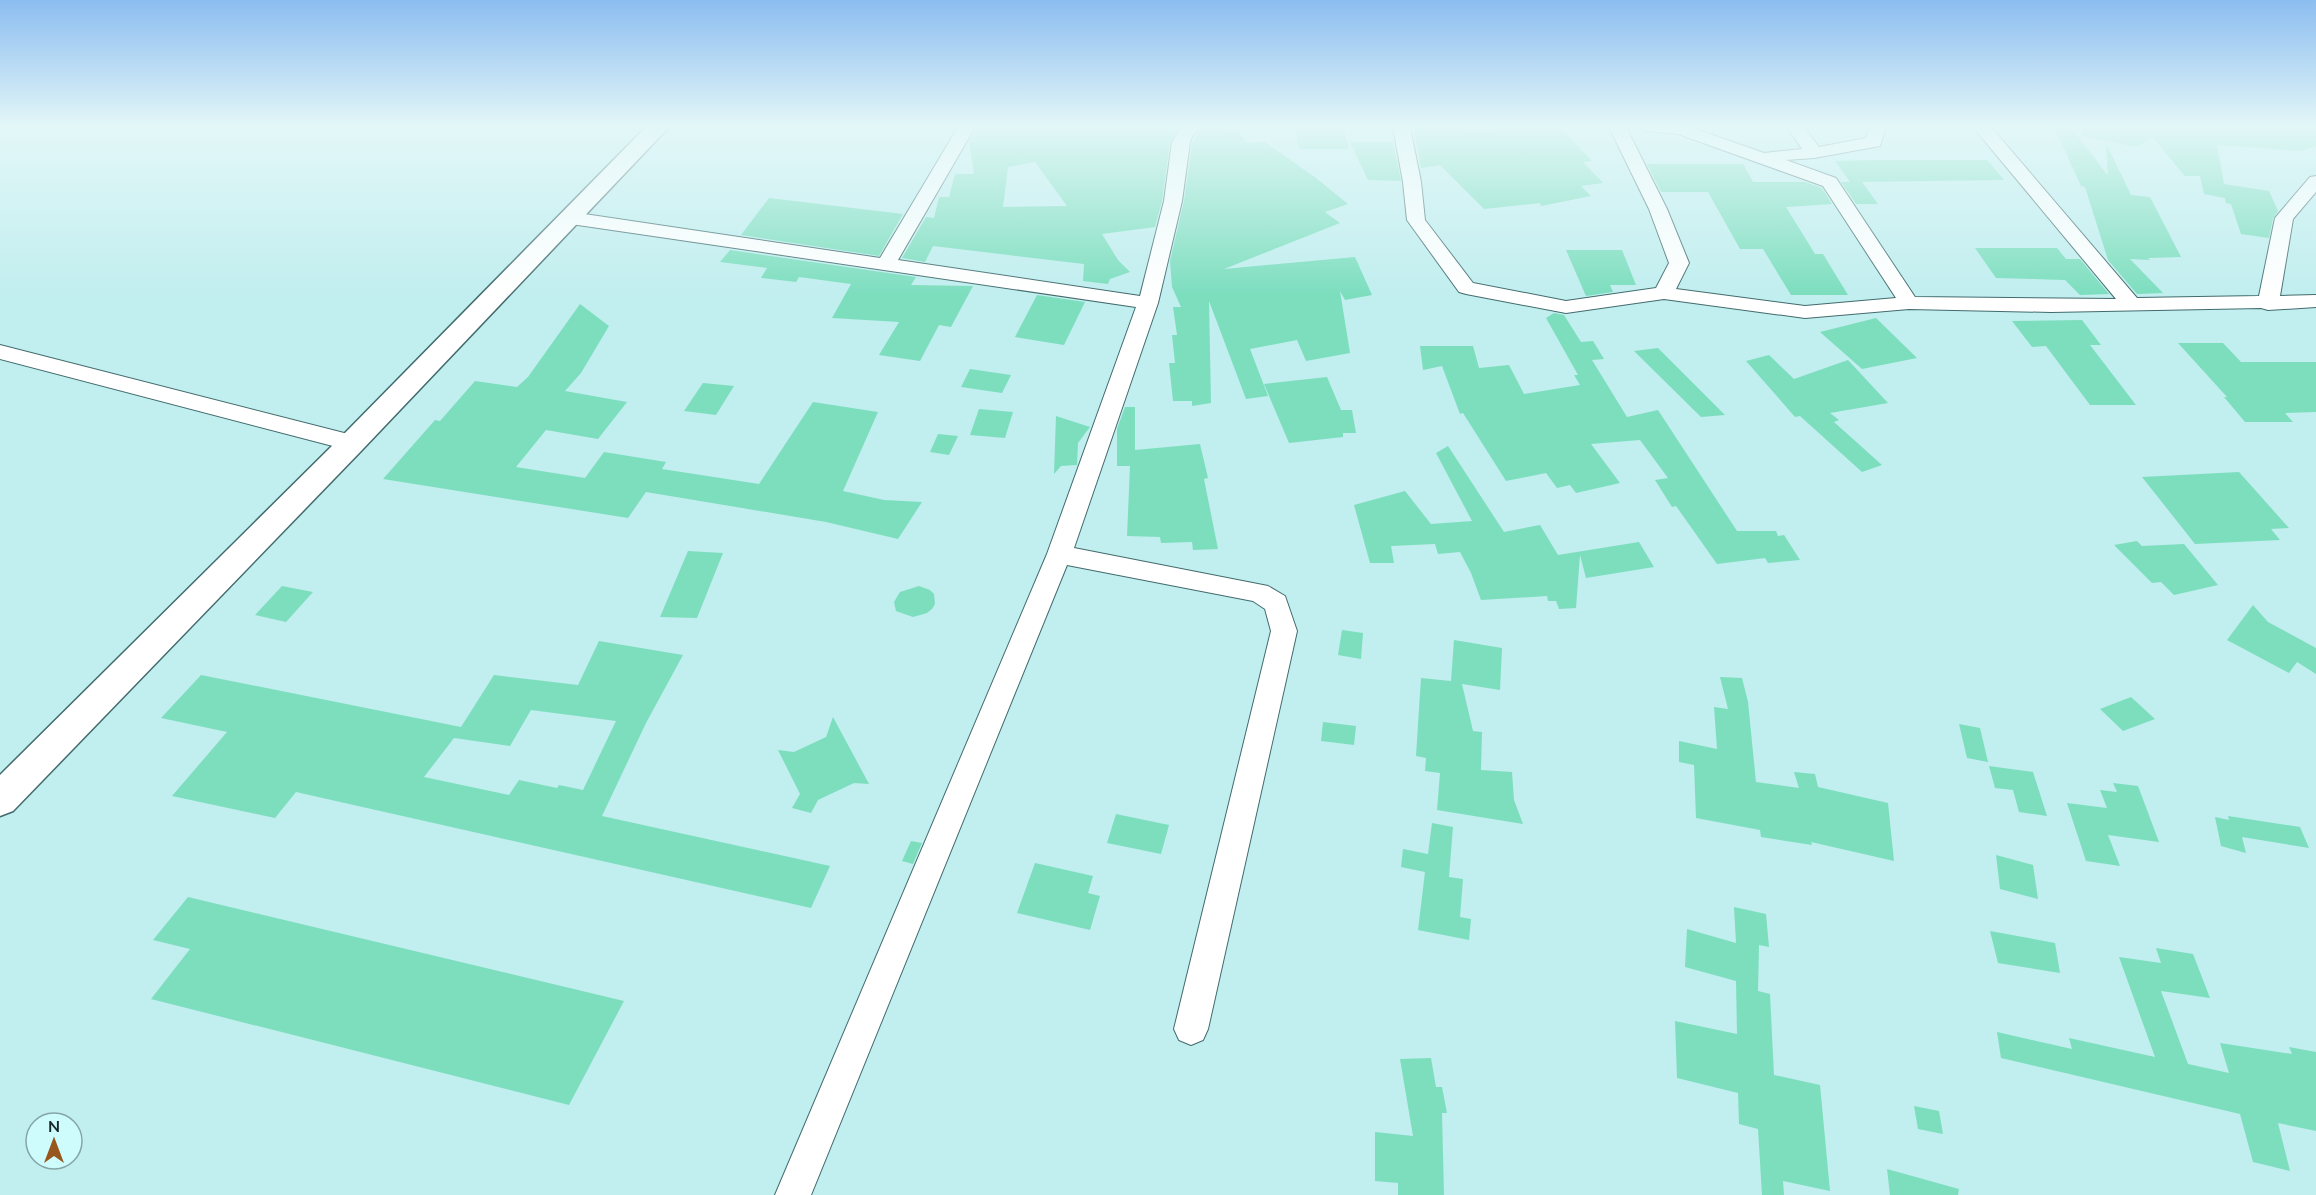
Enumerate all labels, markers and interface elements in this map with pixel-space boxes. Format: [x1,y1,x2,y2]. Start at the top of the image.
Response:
north arrow [24,1111,84,1171]
text: N [48,1116,60,1136]

